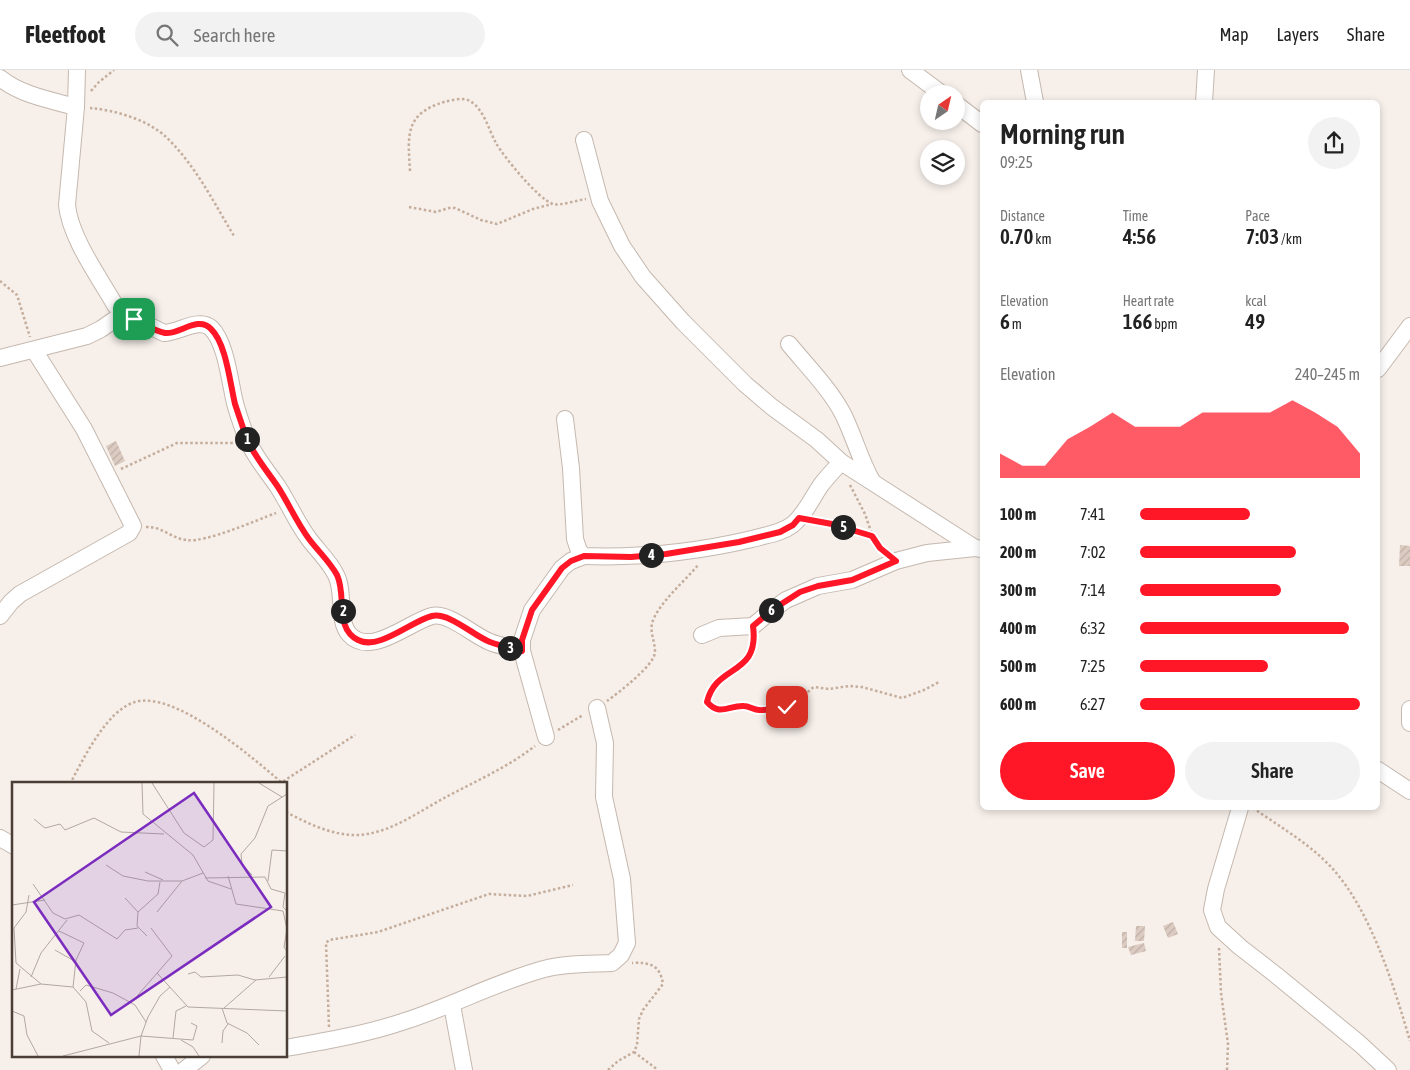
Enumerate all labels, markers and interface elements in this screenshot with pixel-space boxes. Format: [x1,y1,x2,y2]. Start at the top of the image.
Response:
search box [135,12,485,57]
text: Fleetfoot [25,21,105,48]
icon: search [153,21,181,49]
text: Search here [193,24,275,46]
text: Map [1219,24,1248,45]
text: Layers [1276,24,1319,45]
text: Share [1347,24,1385,45]
north arrow [920,85,965,130]
map controls [920,85,965,185]
button: share [1308,117,1360,169]
text: Morning run [1000,118,1125,150]
button: layers [920,140,965,185]
text: 09:25 [1000,153,1033,171]
text: Distance [1000,208,1045,224]
text: Time [1123,208,1148,224]
text: Pace [1245,208,1270,224]
text: 0.70 [1000,224,1033,248]
text: 4:56 [1123,224,1156,248]
text: 7:03 [1245,224,1279,248]
text: km [1033,231,1052,247]
text: /km [1279,231,1302,247]
text: Elevation [1000,293,1049,309]
text: Heart rate [1123,293,1174,309]
text: kcal [1245,293,1267,309]
pin [113,298,155,340]
icon: arrive [120,305,148,333]
text: 6 [1000,309,1010,333]
text: 166 [1123,309,1152,333]
text: 49 [1245,309,1265,333]
text: m [1010,316,1022,332]
text: bpm [1152,316,1178,332]
text: Elevation [1000,365,1055,383]
text: 240–245 m [1295,365,1360,383]
pin: 1 [234,426,260,452]
text: 1 [244,431,251,447]
text: 100 m [1000,505,1036,523]
text: 7:41 [1080,505,1105,523]
pin: 5 [830,514,856,540]
text: 5 [840,519,847,535]
pin: 4 [638,542,664,568]
text: 200 m [1000,543,1036,561]
text: 7:02 [1080,543,1106,561]
text: 4 [648,547,655,563]
text: 300 m [1000,581,1036,599]
text: 7:14 [1080,581,1105,599]
pin: 2 [330,598,356,624]
pin: 6 [758,598,784,622]
text: 6 [768,602,775,618]
text: 2 [340,603,347,619]
text: 400 m [1000,619,1036,637]
text: 6:32 [1080,619,1105,637]
pin: 3 [498,636,522,660]
text: 3 [507,640,514,656]
text: 500 m [1000,657,1036,675]
text: 7:25 [1080,657,1105,675]
pin [766,686,808,728]
icon: check [773,693,801,721]
text: 600 m [1000,695,1036,713]
text: 6:27 [1080,695,1105,713]
button: Save [1000,742,1175,800]
button: Share [1185,742,1360,800]
inset map [12,782,288,1058]

